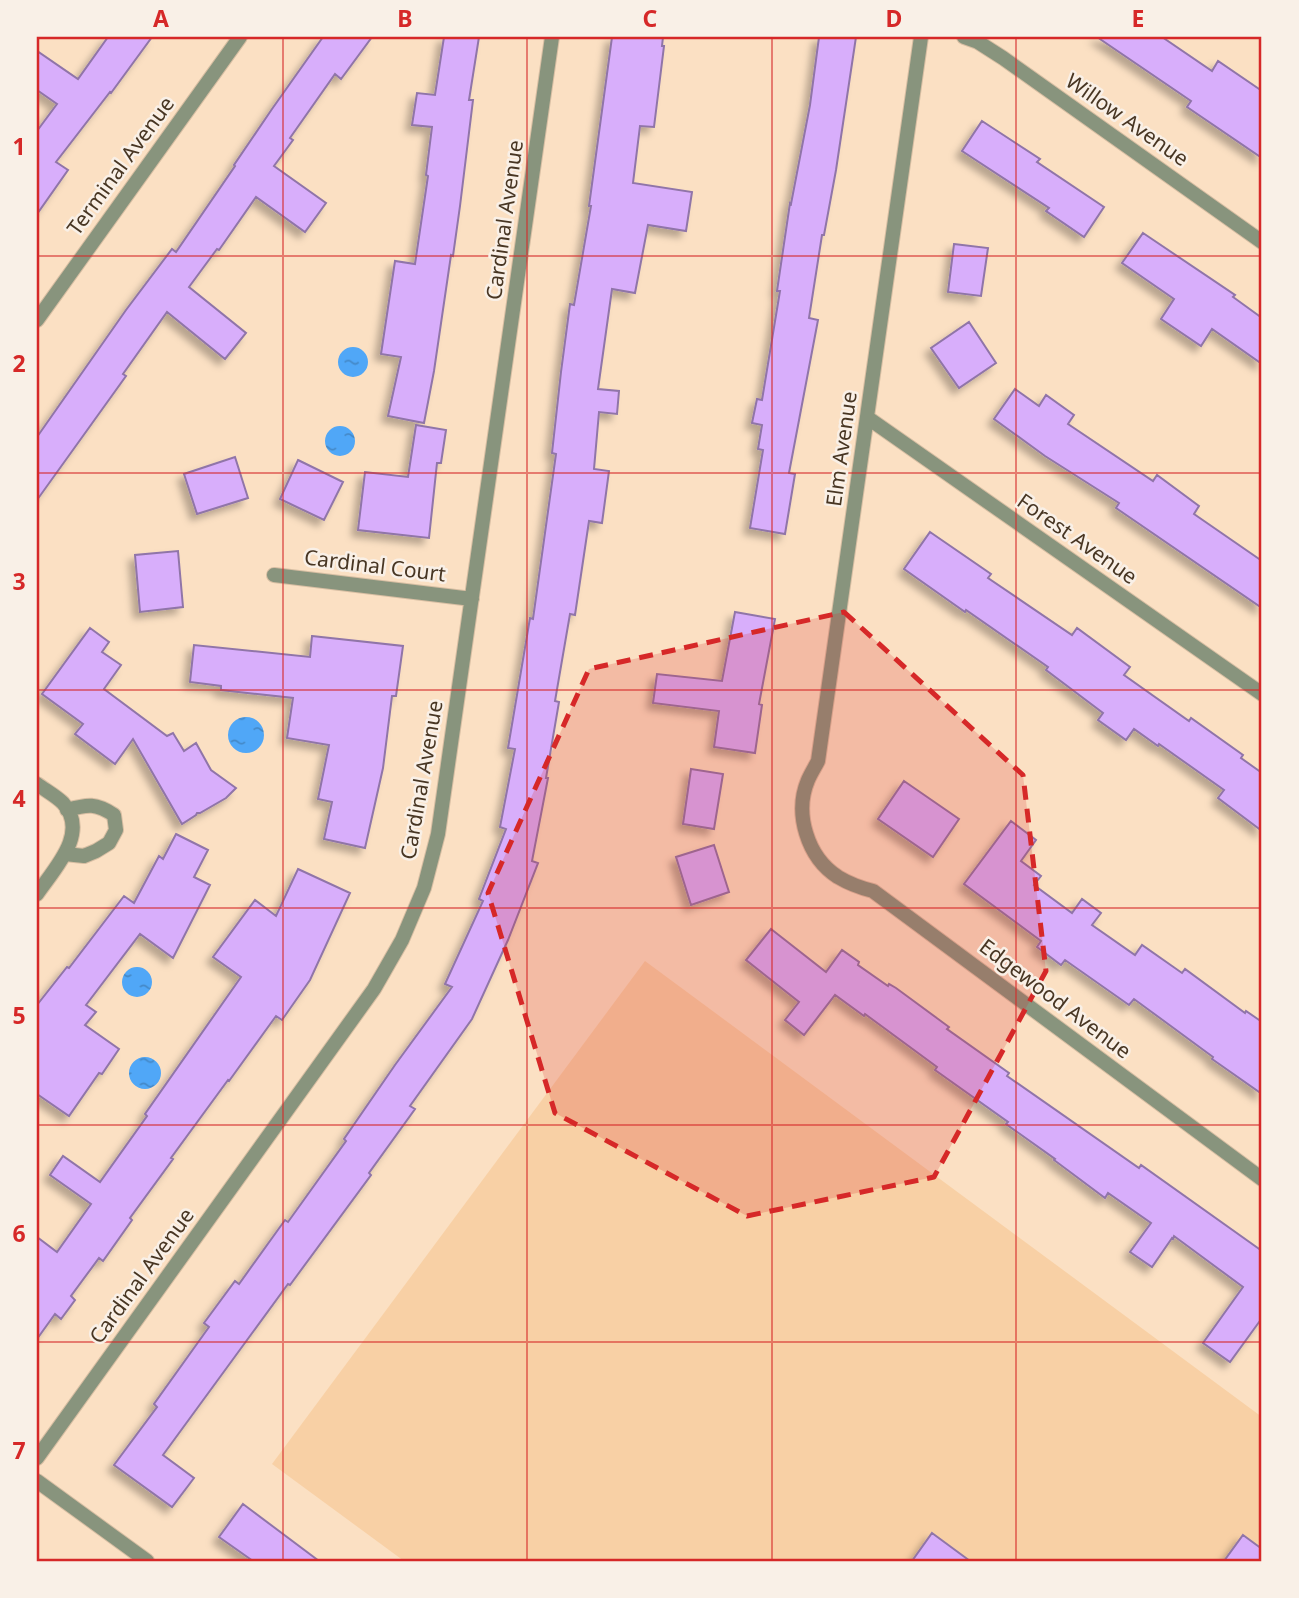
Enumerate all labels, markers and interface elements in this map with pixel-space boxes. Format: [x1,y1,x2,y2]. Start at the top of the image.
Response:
text: A [153,2,169,34]
text: B [397,2,413,34]
text: C [643,2,658,34]
text: D [886,2,902,34]
text: E [1132,2,1144,34]
street label: Willow Avenue [1061,66,1194,172]
street label: Terminal Avenue [60,90,180,240]
text: 1 [12,130,26,162]
street label: Cardinal Avenue [479,138,529,302]
text: 2 [12,347,26,379]
street label: Elm Avenue [819,390,863,508]
street label: Forest Avenue [1012,486,1143,590]
street label: Cardinal Court [303,542,448,588]
text: 3 [12,565,26,597]
street label: Cardinal Avenue [393,698,449,862]
text: 4 [12,782,26,814]
street label: Edgewood Avenue [974,932,1137,1064]
text: 5 [12,999,26,1031]
street label: Cardinal Avenue [83,1202,200,1349]
text: 6 [12,1217,26,1249]
text: 7 [12,1434,26,1466]

